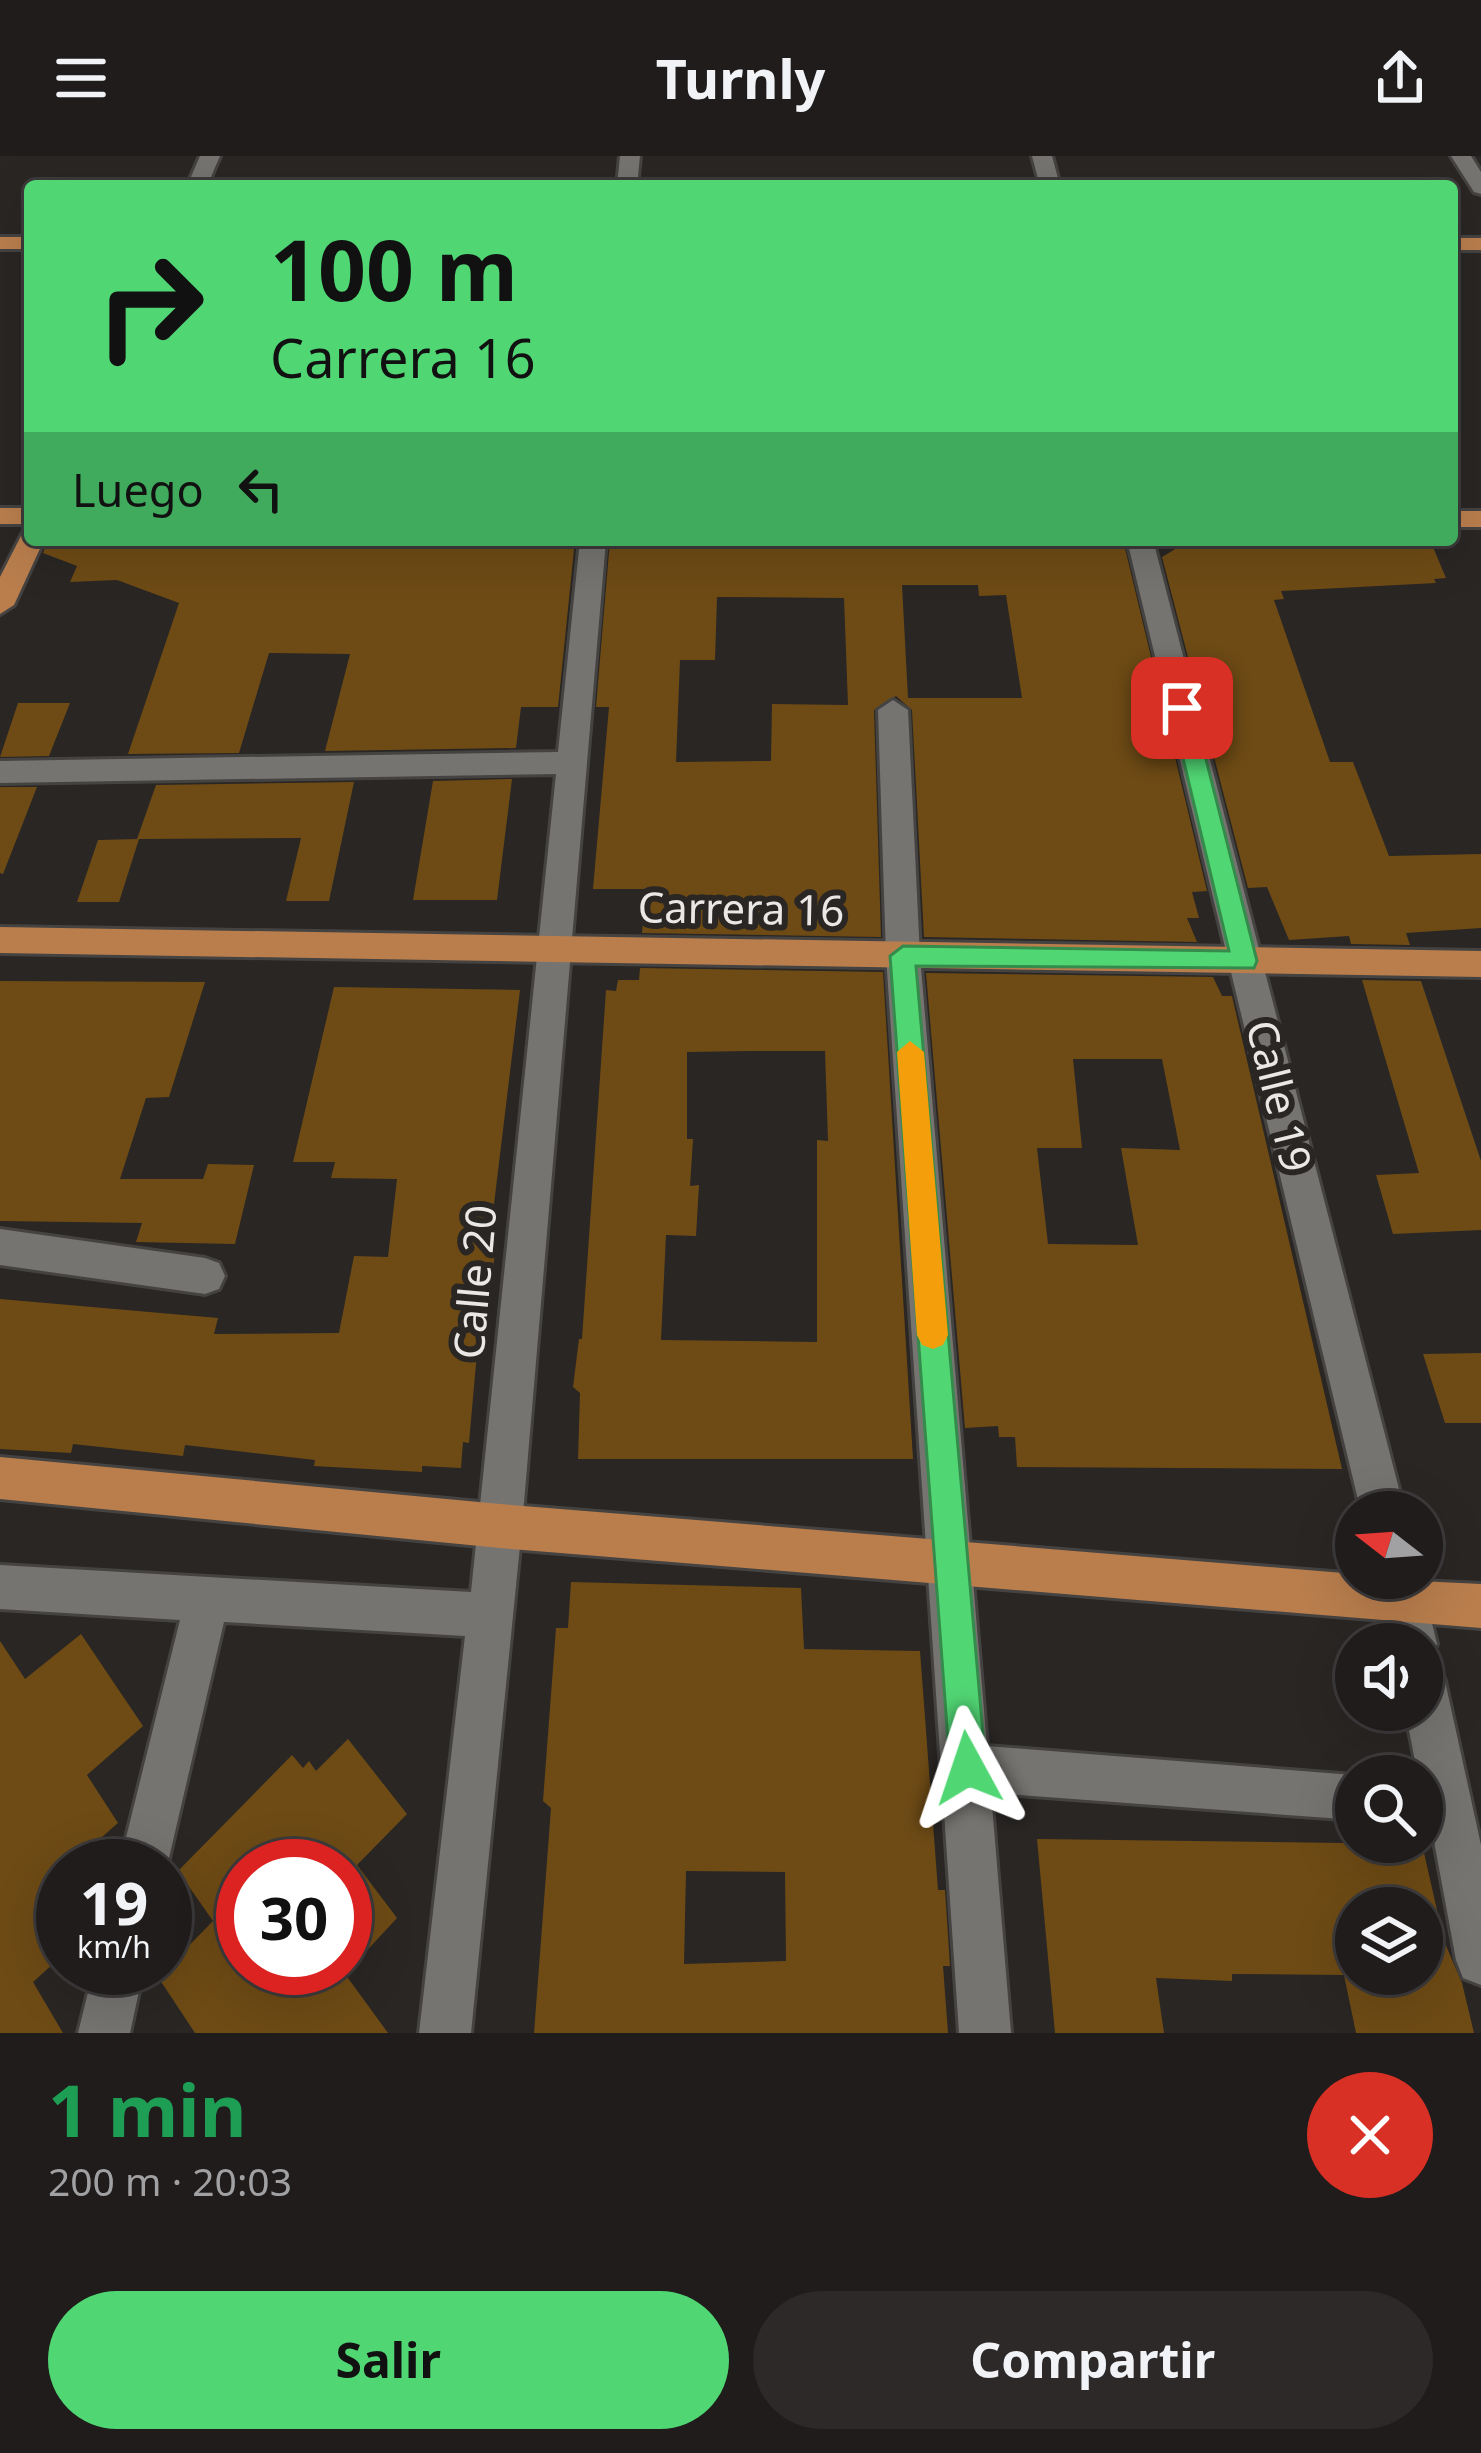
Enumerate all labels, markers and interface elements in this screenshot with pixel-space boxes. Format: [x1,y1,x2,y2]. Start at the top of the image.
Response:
text: Turnly [656,41,825,115]
icon: menu [48,45,114,111]
icon: share [1367,45,1433,111]
text: 100 m [270,211,518,326]
icon: right [72,228,228,384]
text: Carrera 16 [270,320,536,394]
icon: left [228,456,294,522]
text: Luego [72,459,204,520]
pin [1131,657,1233,759]
icon: arrive [1149,675,1215,741]
street label: Carrera 16 [637,877,845,938]
street label: Calle 19 [1234,1014,1327,1177]
street label: Calle 20 [438,1202,509,1361]
north arrow [1335,1491,1443,1599]
map controls [1335,1491,1443,1995]
button: sound [1335,1623,1443,1731]
position arrow [905,1705,1031,1831]
button: search [1335,1755,1443,1863]
speed limit sign: 30 [216,1839,372,1995]
text: 19 [80,1861,148,1943]
button: layers [1335,1887,1443,1995]
text: km/h [77,1926,151,1967]
text: 1 min [48,2060,246,2158]
button: close [1307,2072,1433,2198]
text: 200 m · 20:03 [48,2154,292,2207]
button: Salir [48,2291,729,2429]
button: Compartir [753,2291,1433,2429]

